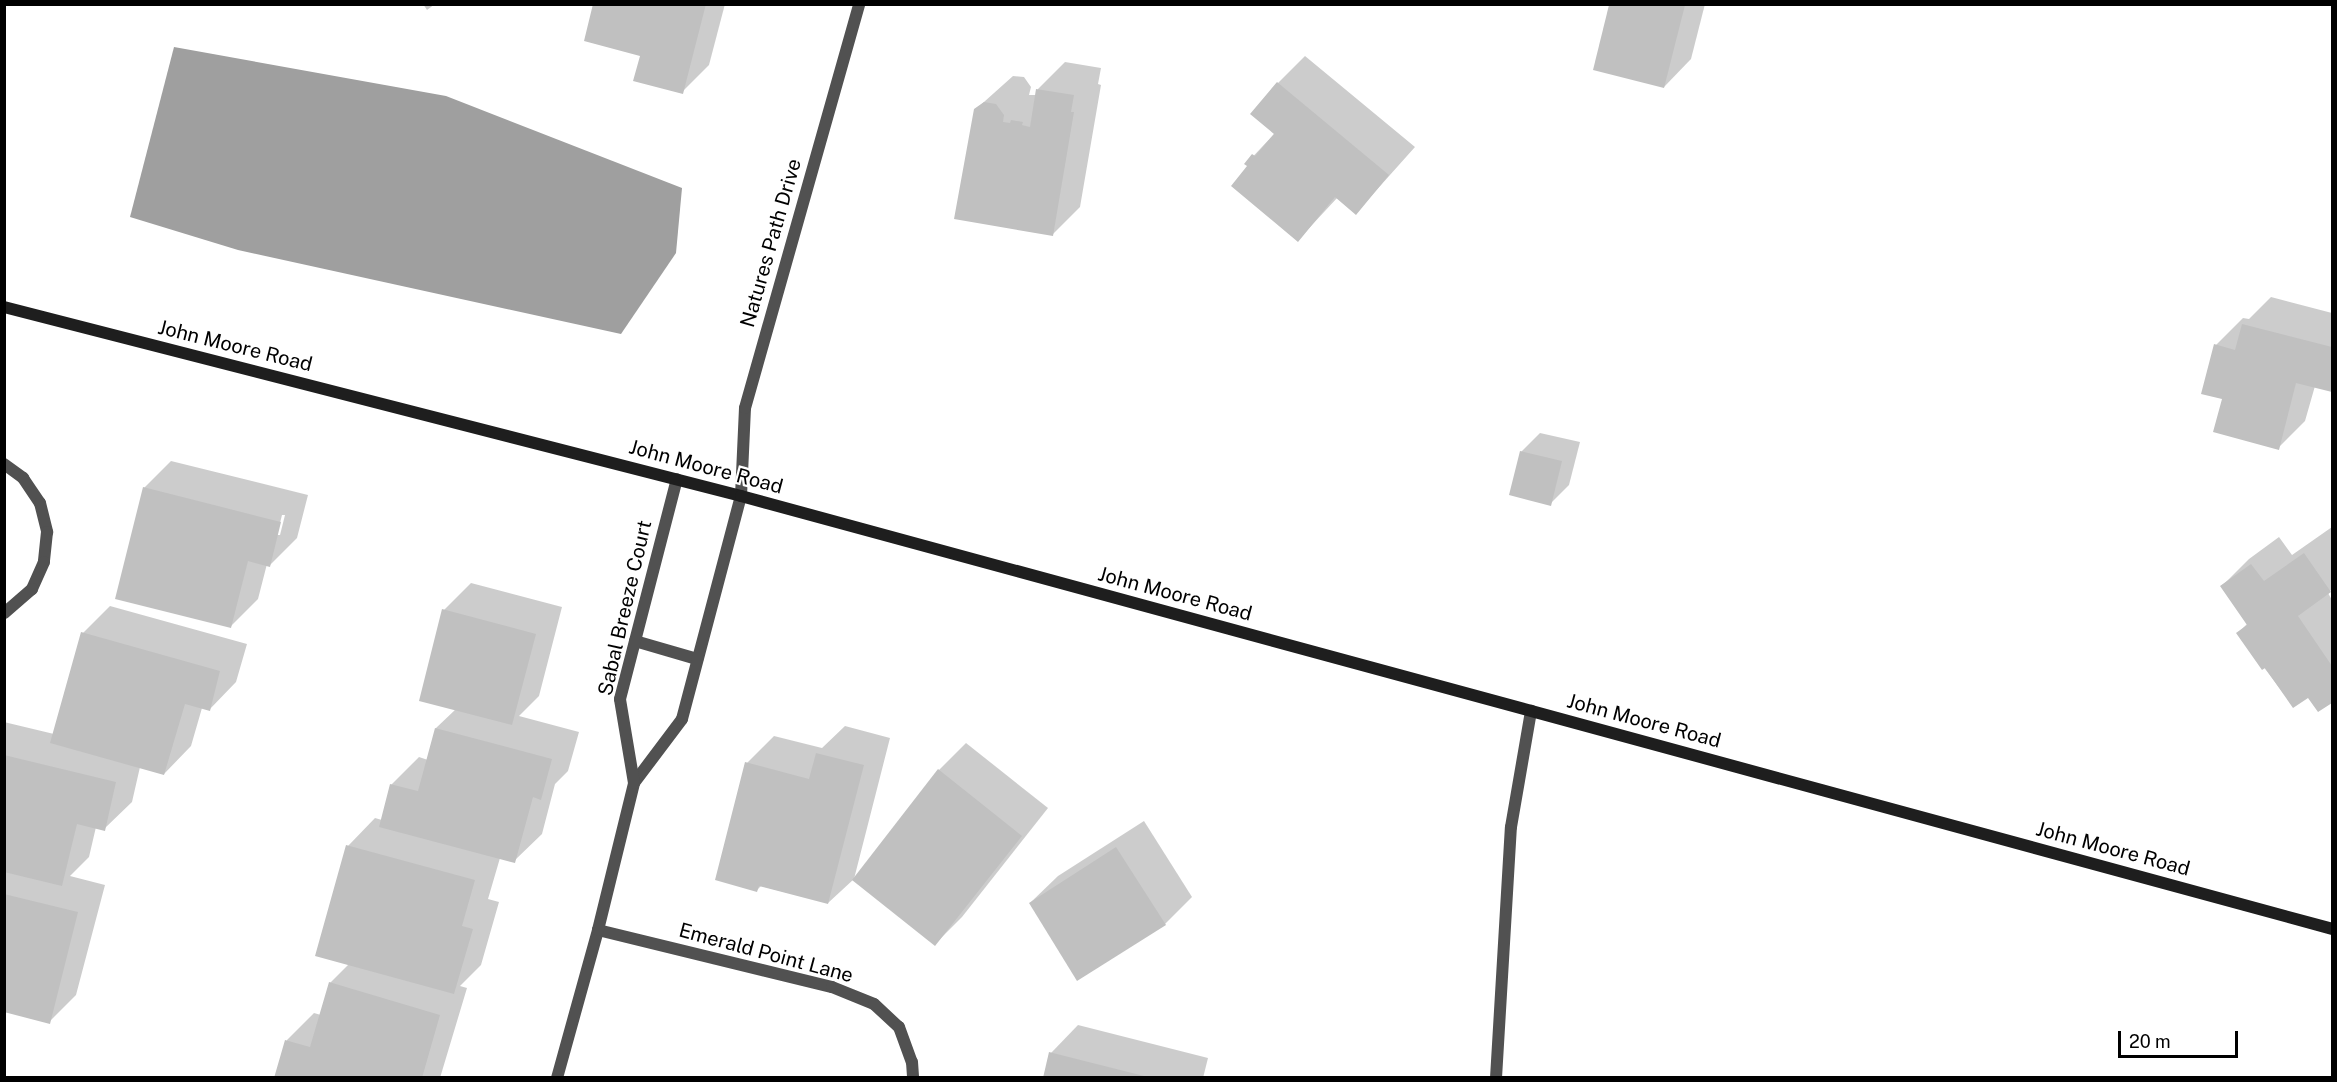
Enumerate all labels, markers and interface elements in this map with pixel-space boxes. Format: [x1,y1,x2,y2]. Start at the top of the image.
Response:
street label: Natures Path Drive [735,156,807,330]
street label: John Moore Road [155,315,315,377]
street label: John Moore Road [626,435,786,499]
street label: Sabal Breeze Court [593,518,657,698]
street label: John Moore Road [1095,562,1255,626]
street label: John Moore Road [1564,689,1724,753]
street label: John Moore Road [2033,817,2193,881]
street label: Emerald Point Lane [676,918,856,988]
scale bar [2121,1019,2241,1057]
text: 20 m [2129,1031,2171,1052]

